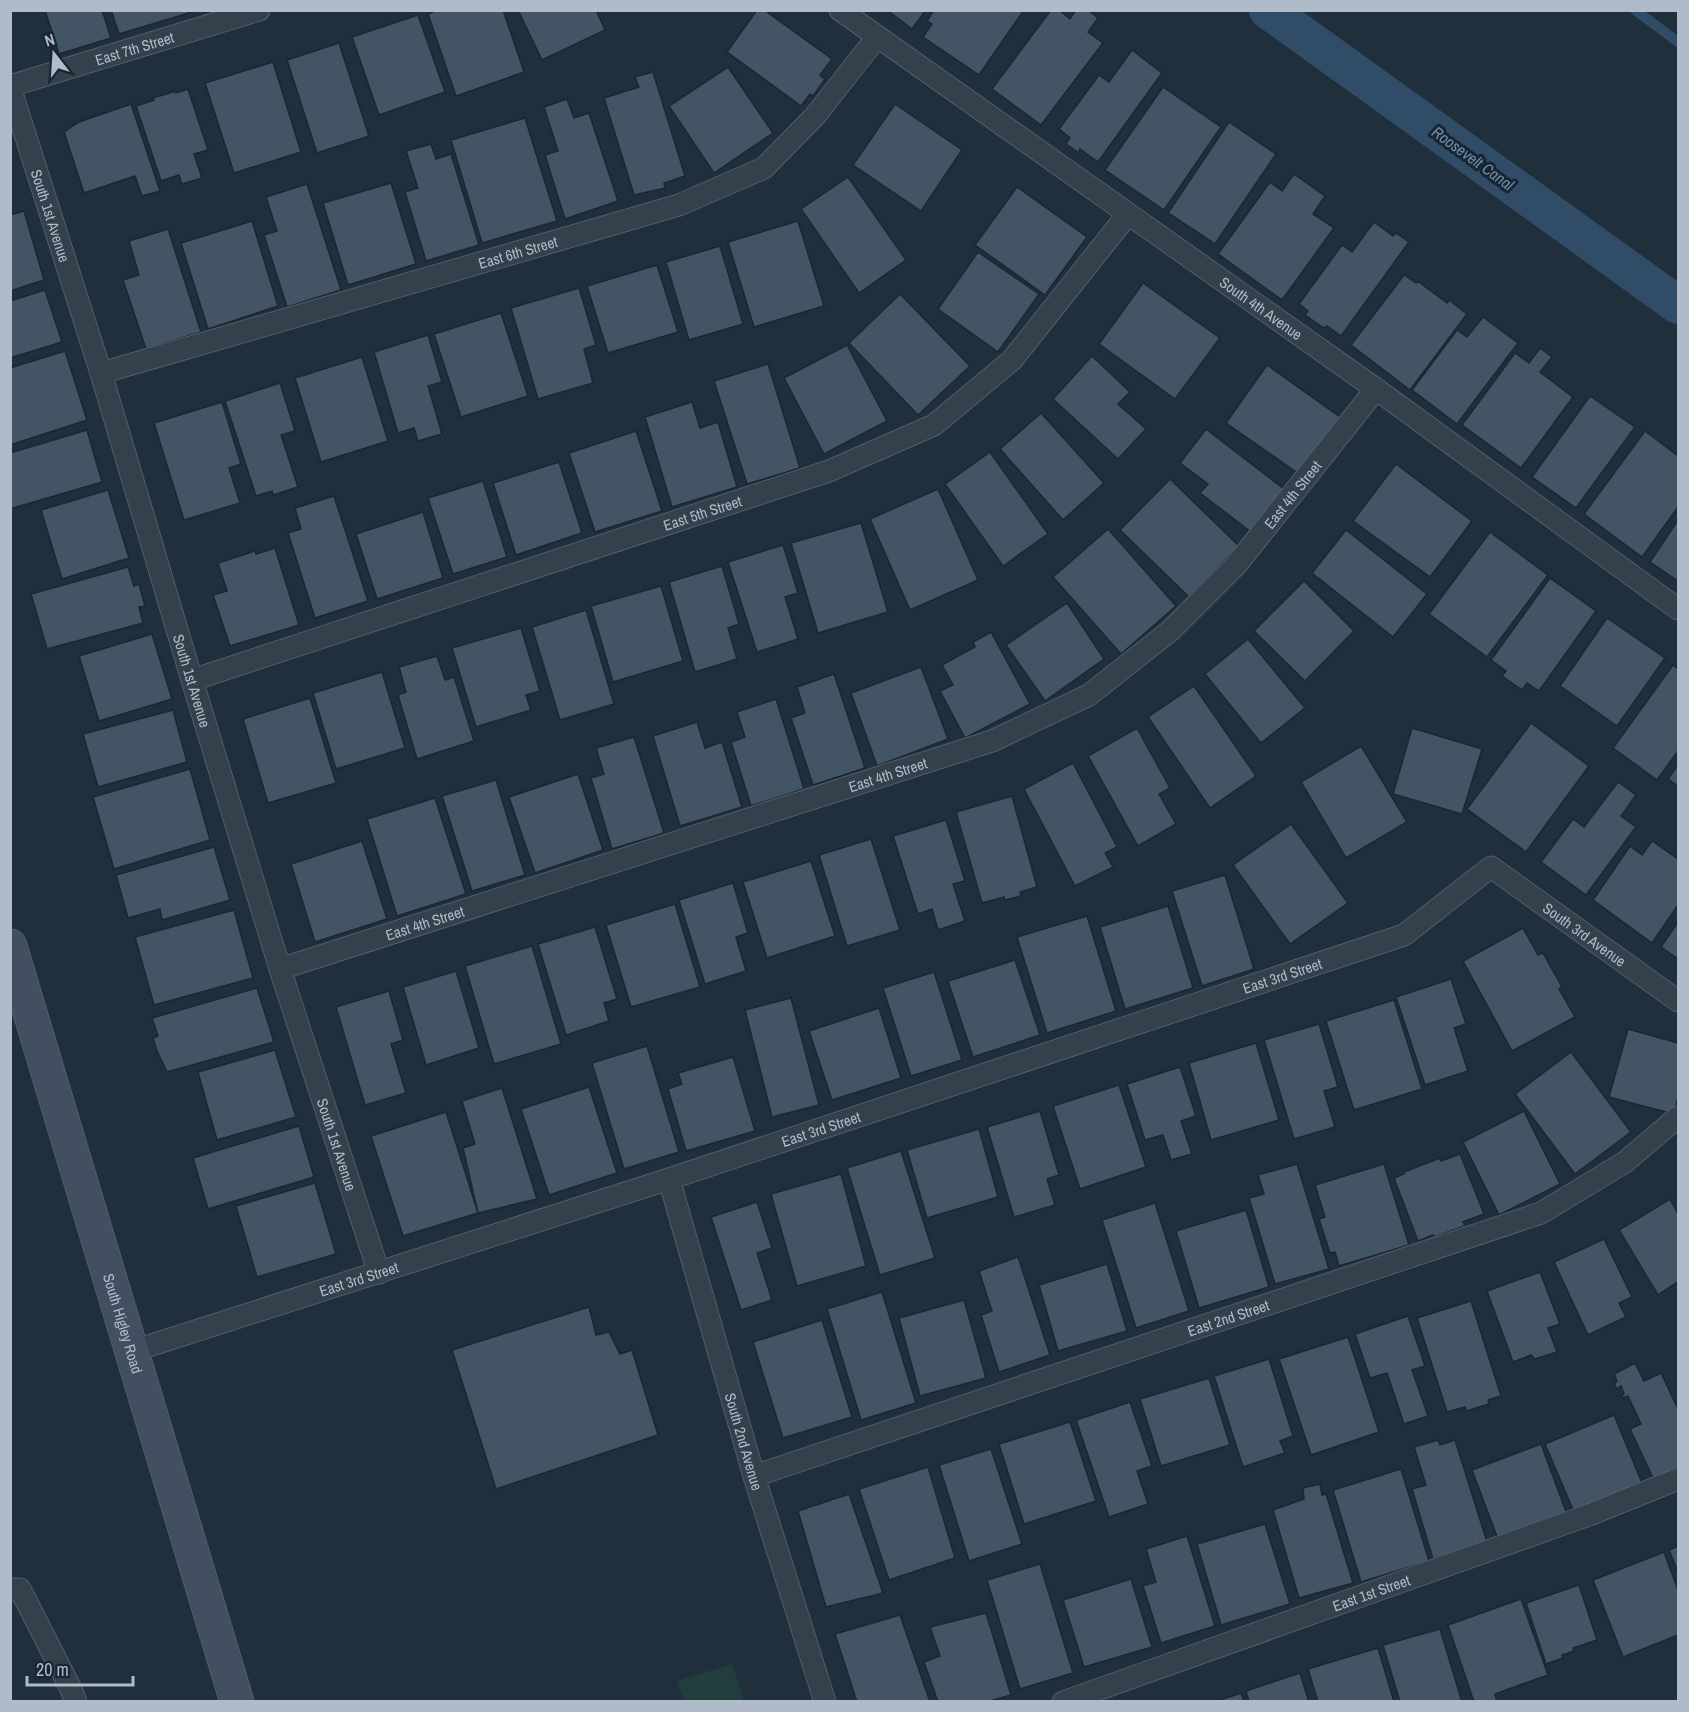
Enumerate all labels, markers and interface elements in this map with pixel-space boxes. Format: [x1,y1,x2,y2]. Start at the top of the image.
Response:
north arrow [24,24,84,84]
street label: East 7th Street [92,26,177,70]
text: N [42,28,57,52]
water label: Roosevelt Canal [1428,121,1519,196]
street label: South 1st Avenue [26,167,76,265]
street label: East 6th Street [476,230,560,273]
street label: South 4th Avenue [1216,271,1307,345]
street label: East 4th Street [1259,455,1326,533]
street label: East 5th Street [660,490,745,535]
street label: South 1st Avenue [168,631,216,730]
street label: East 4th Street [846,752,930,797]
street label: South 3rd Avenue [1539,897,1631,971]
street label: East 4th Street [383,900,467,945]
street label: East 3rd Street [1240,952,1325,998]
street label: South 1st Avenue [312,1095,362,1194]
street label: East 3rd Street [779,1105,864,1151]
street label: East 3rd Street [316,1256,402,1301]
street label: South Higley Road [98,1271,148,1376]
street label: East 2nd Street [1185,1294,1272,1341]
street label: South 2nd Avenue [720,1390,768,1493]
street label: East 1st Street [1330,1569,1413,1616]
scale bar [27,1649,134,1687]
text: 20 m [36,1657,69,1682]

